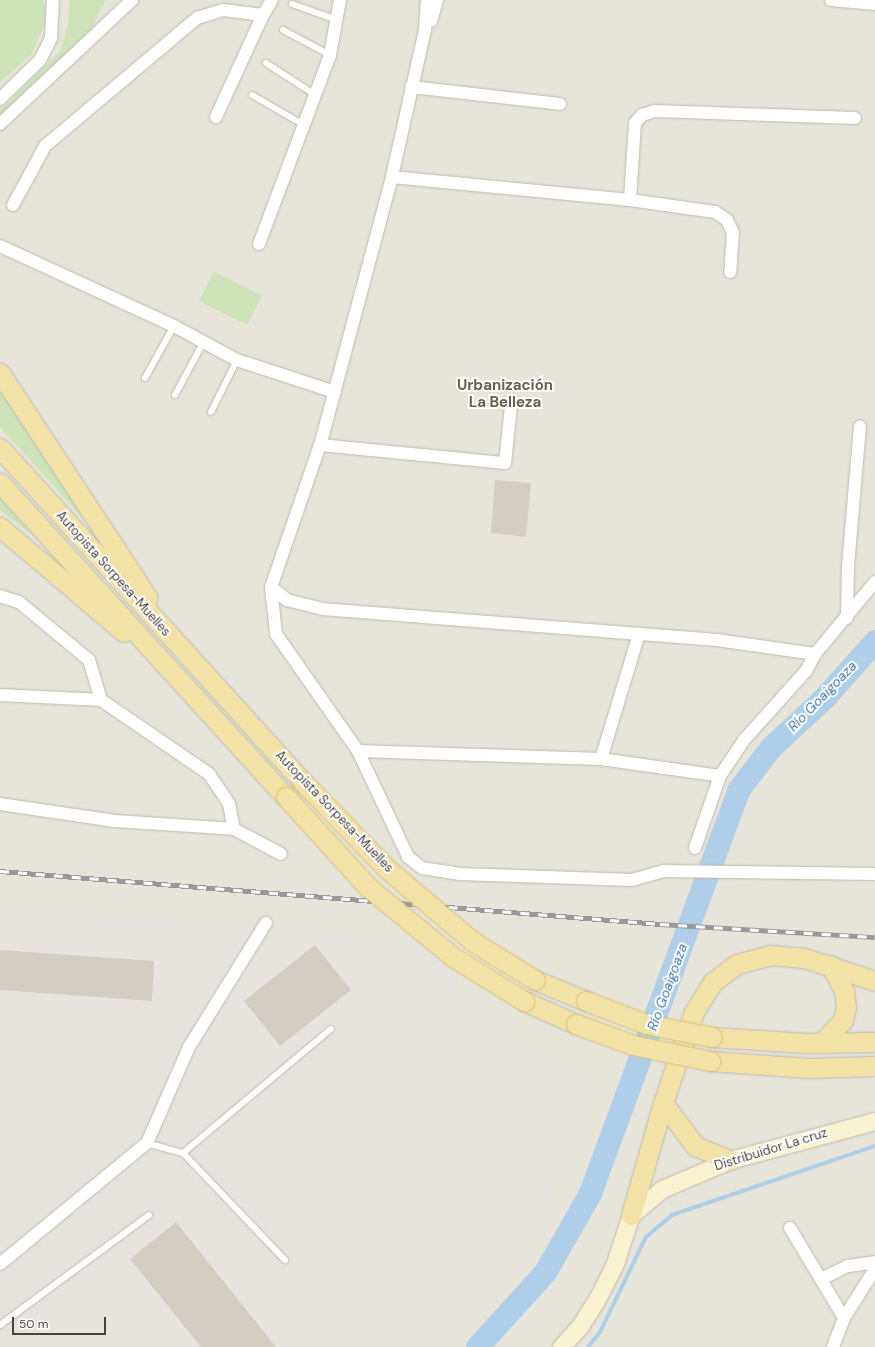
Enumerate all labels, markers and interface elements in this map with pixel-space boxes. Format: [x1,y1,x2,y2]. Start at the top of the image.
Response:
district label: Urbanización La Belleza [457,376,553,411]
street label: Autopista Sorpesa-Muelles [53,508,173,640]
water label: Río Goaigoaza [784,657,860,735]
street label: Autopista Sorpesa-Muelles [272,748,396,876]
water label: Río Goaigoaza [643,941,691,1033]
street label: Distribuidor La cruz [713,1125,829,1175]
scale bar [14,1309,108,1335]
text: 50 m [19,1316,48,1332]

